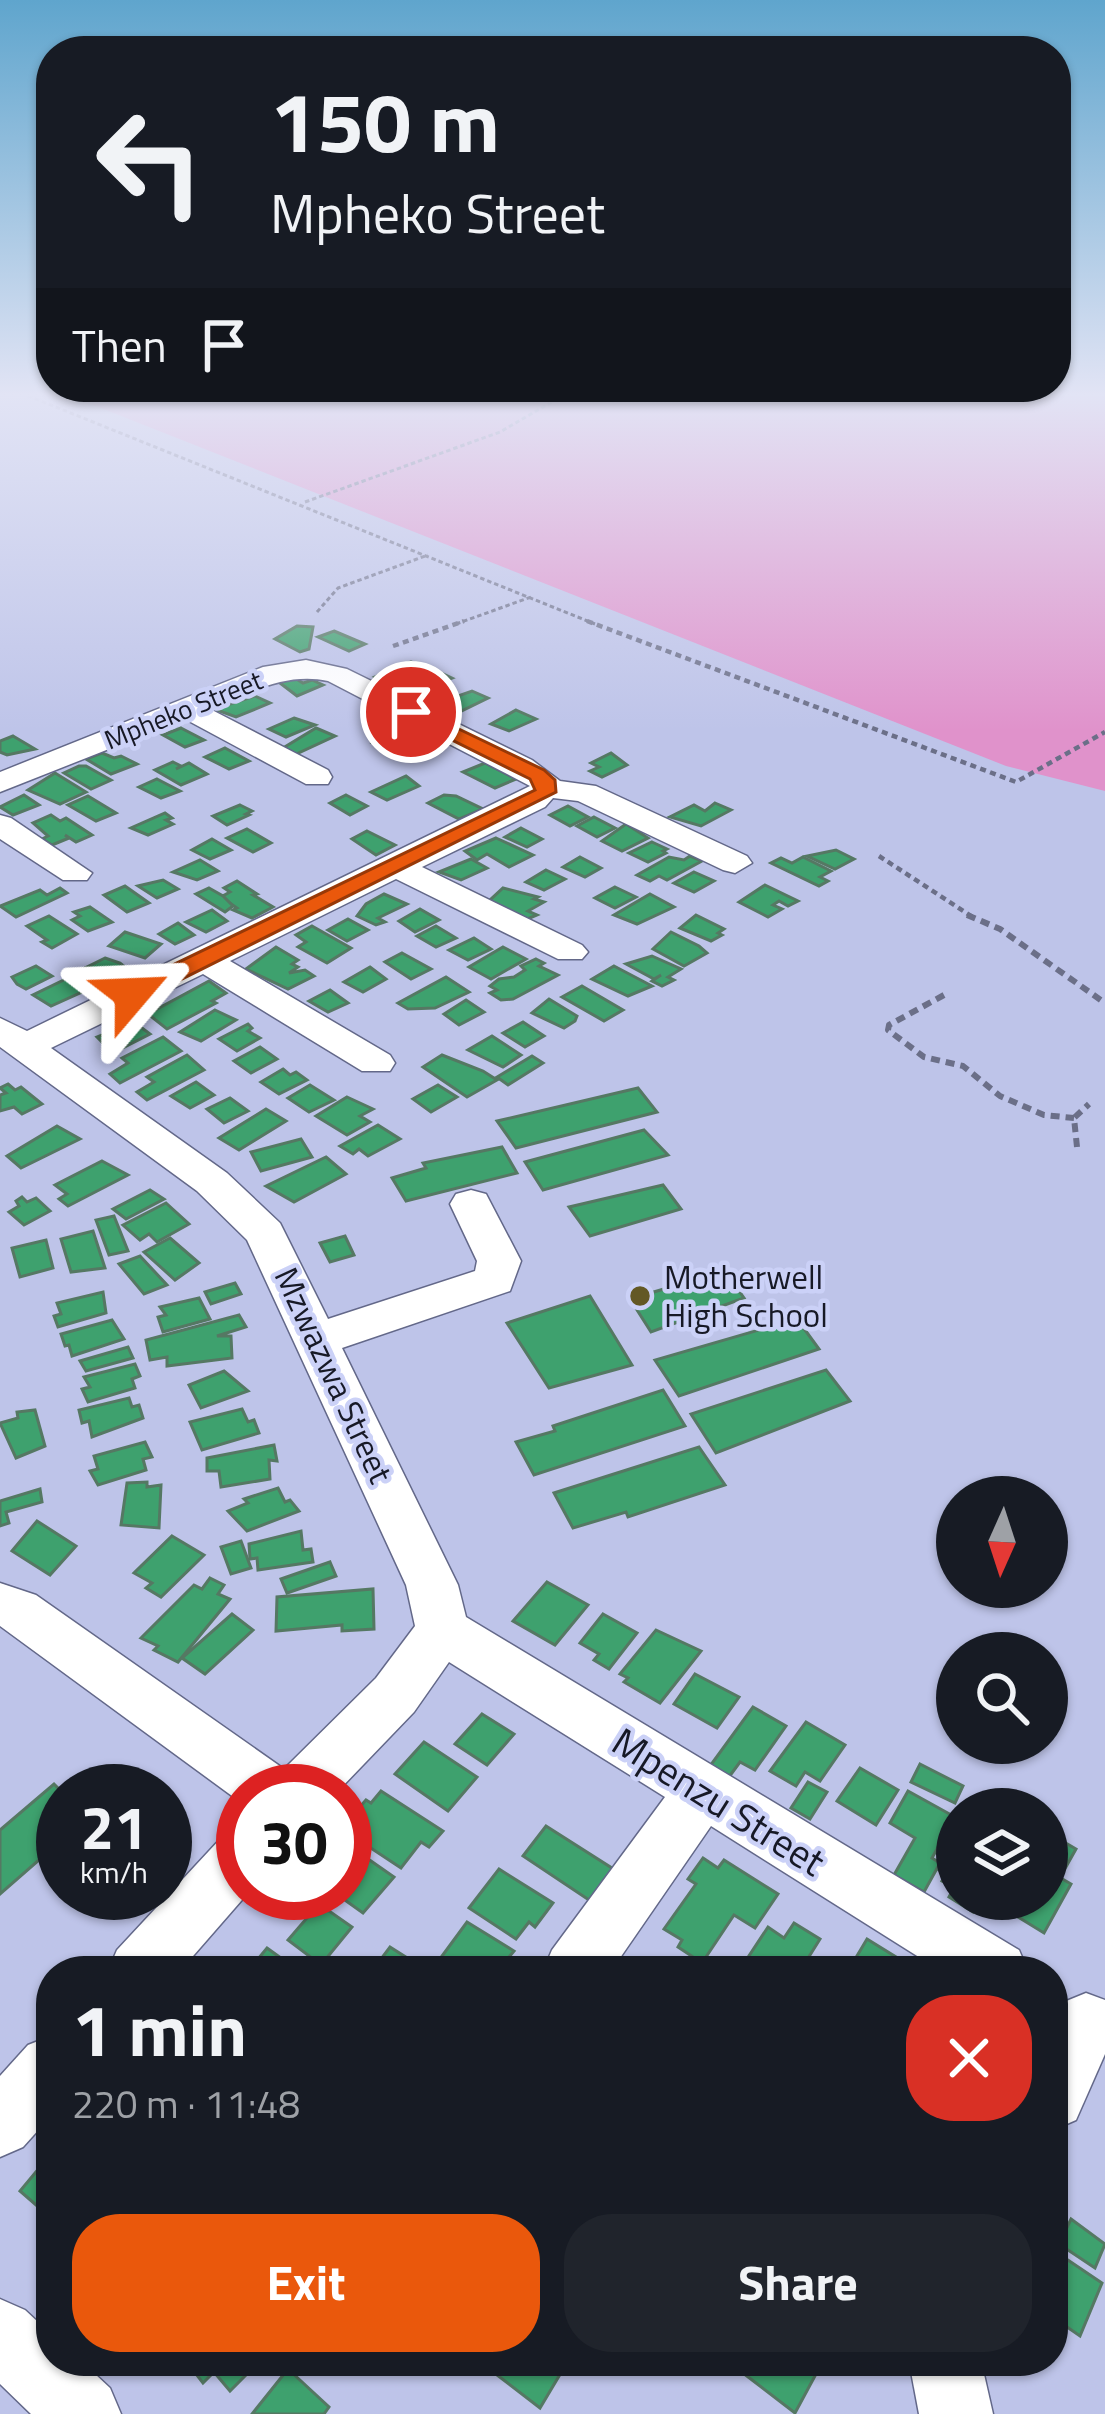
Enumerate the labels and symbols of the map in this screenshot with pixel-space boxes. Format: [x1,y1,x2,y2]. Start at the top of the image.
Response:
street label: Mpheko Street [98,658,269,759]
pin [360,661,462,763]
position arrow [69,931,195,1057]
place label: Motherwell High School [664,1252,828,1340]
street label: Mzwazwa Street [262,1259,406,1492]
marker: Motherwell High School [627,1283,653,1309]
north arrow [936,1476,1068,1608]
street label: Mpenzu Street [601,1712,837,1890]
speed limit sign: 30 [216,1764,372,1920]

